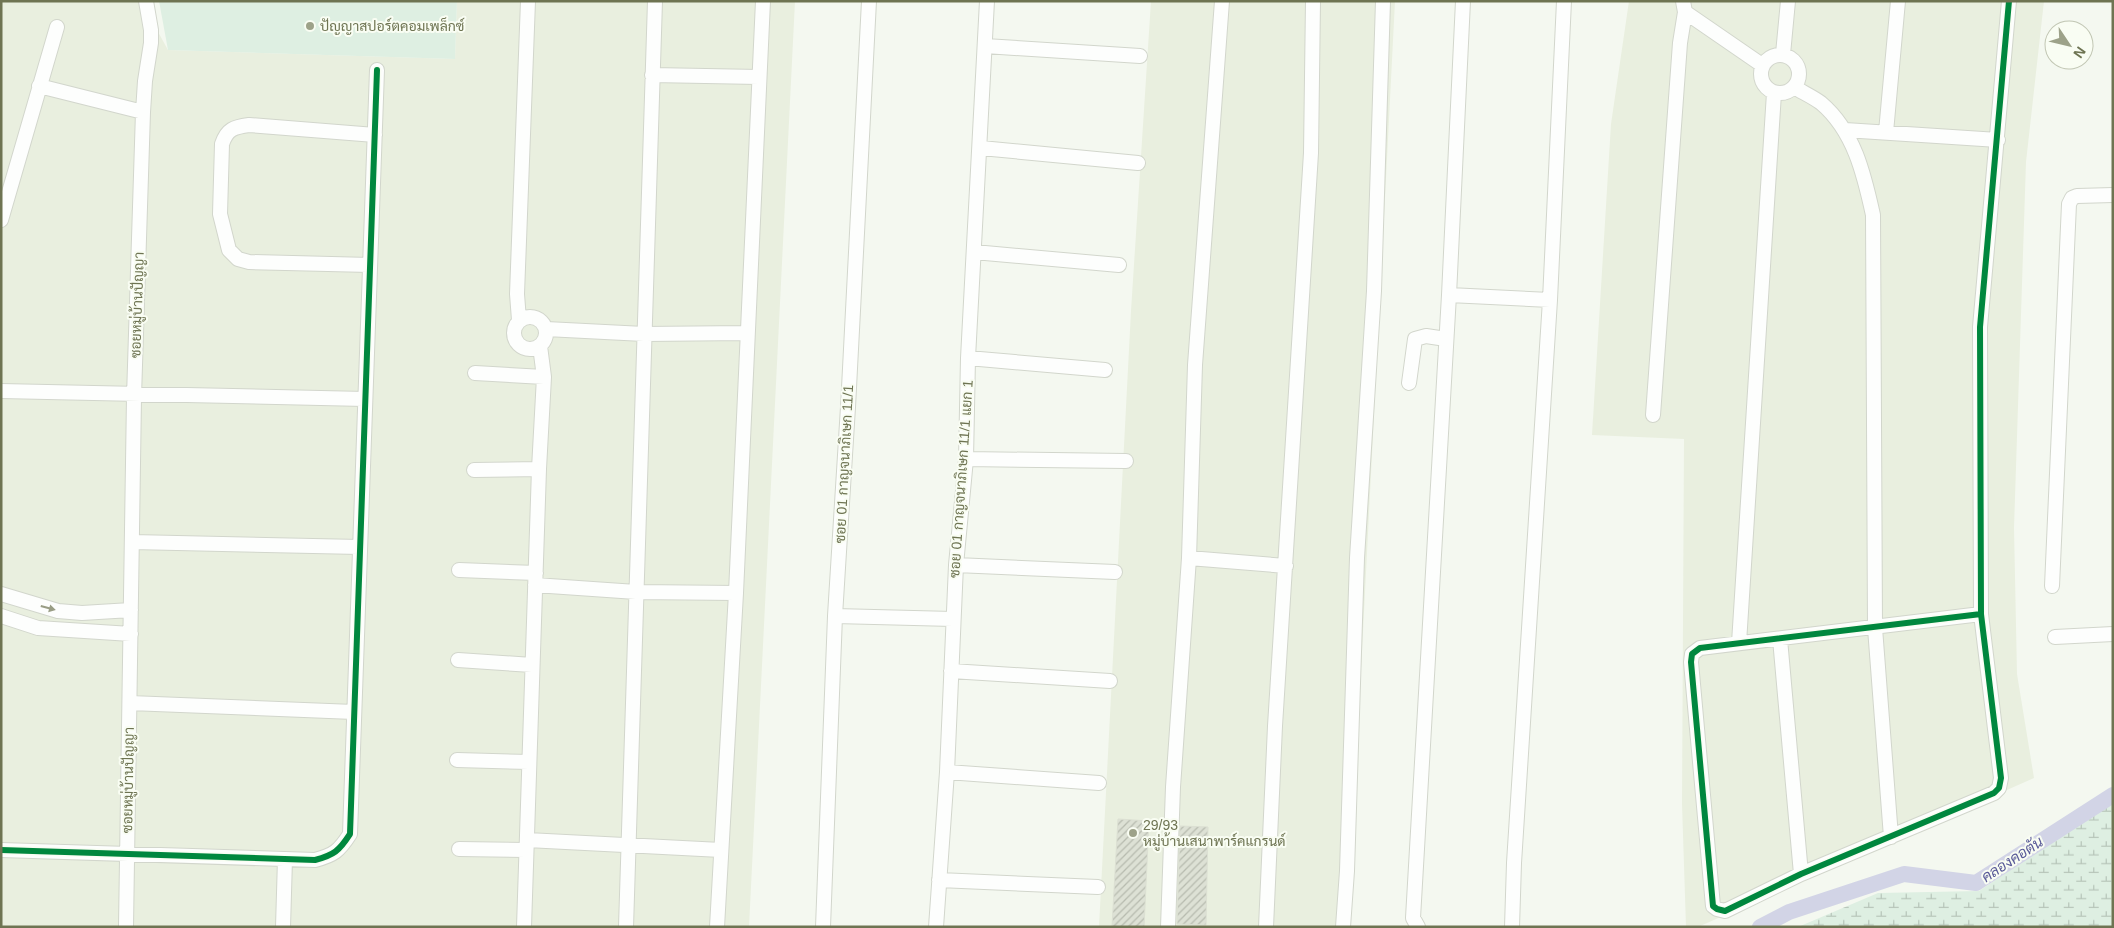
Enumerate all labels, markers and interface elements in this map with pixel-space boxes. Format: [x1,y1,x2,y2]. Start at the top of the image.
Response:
place label: ปัญญาสปอร์ตคอมเพล็กซ์ [320,17,464,35]
marker: ปัญญาสปอร์ตคอมเพล็กซ์ [304,20,316,32]
north arrow [2044,20,2094,70]
text: N [2070,44,2089,61]
street label: ซอยหมู่บ้านปัญญา [126,252,149,358]
street label: ซอย 01 กาญจนาภิเษก 11/1 แยก 1 [946,379,977,579]
street label: ซอย 01 กาญจนาภิเษก 11/1 [832,384,857,544]
one-way arrow [40,605,55,613]
street label: ซอยหมู่บ้านปัญญา [118,727,139,833]
place label: 29/93 หมู่บ้านเสนาพาร์คแกรนด์ [1143,817,1286,851]
marker: 29/93 หมู่บ้านเสนาพาร์คแกรนด์ [1127,827,1139,839]
water label: คลองคอตัน [1978,833,2046,885]

